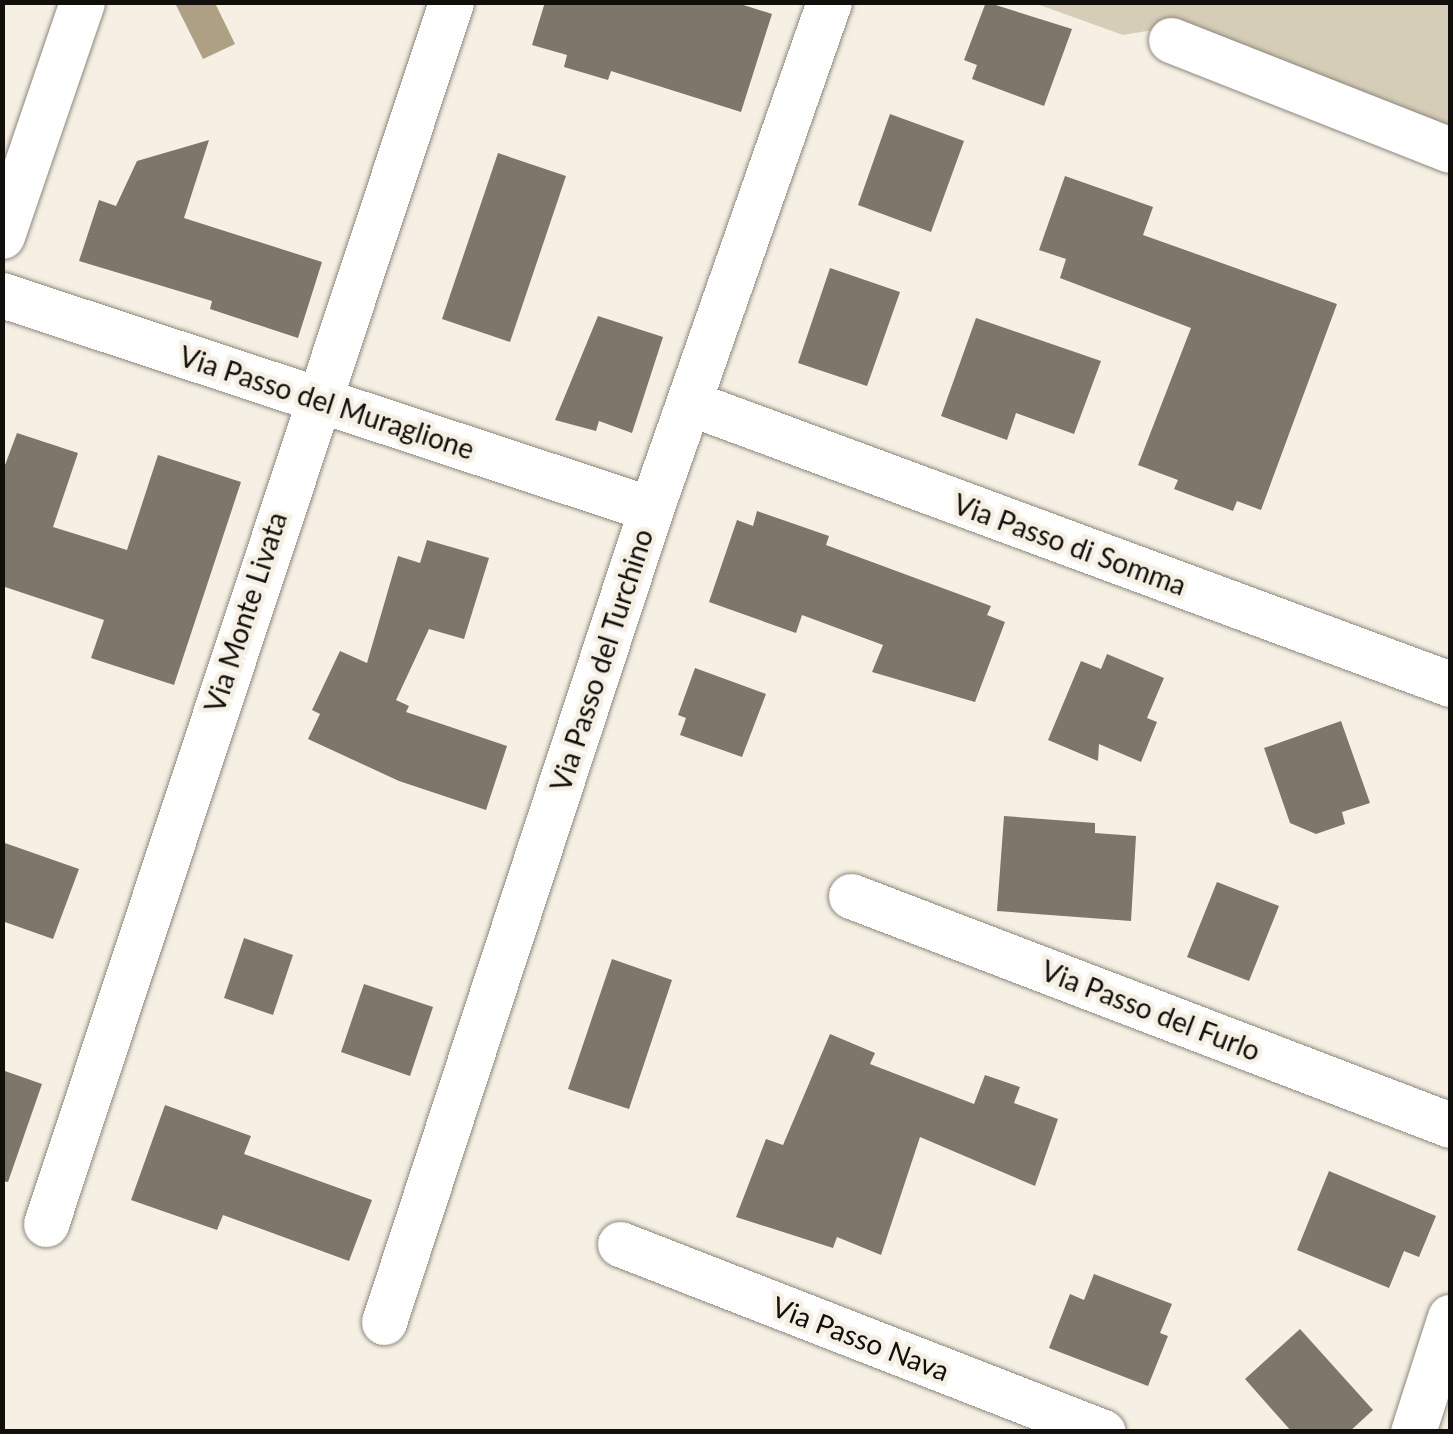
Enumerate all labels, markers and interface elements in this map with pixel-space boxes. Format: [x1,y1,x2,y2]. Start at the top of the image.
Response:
street label: Via Passo del Muraglione [175,338,479,466]
street label: Via Passo di Somma [949,486,1191,602]
street label: Via Monte Livata [197,508,293,716]
street label: Via Passo del Turchino [543,524,659,796]
street label: Via Passo del Furlo [1037,953,1265,1067]
street label: Via Passo Nava [768,1289,954,1387]

